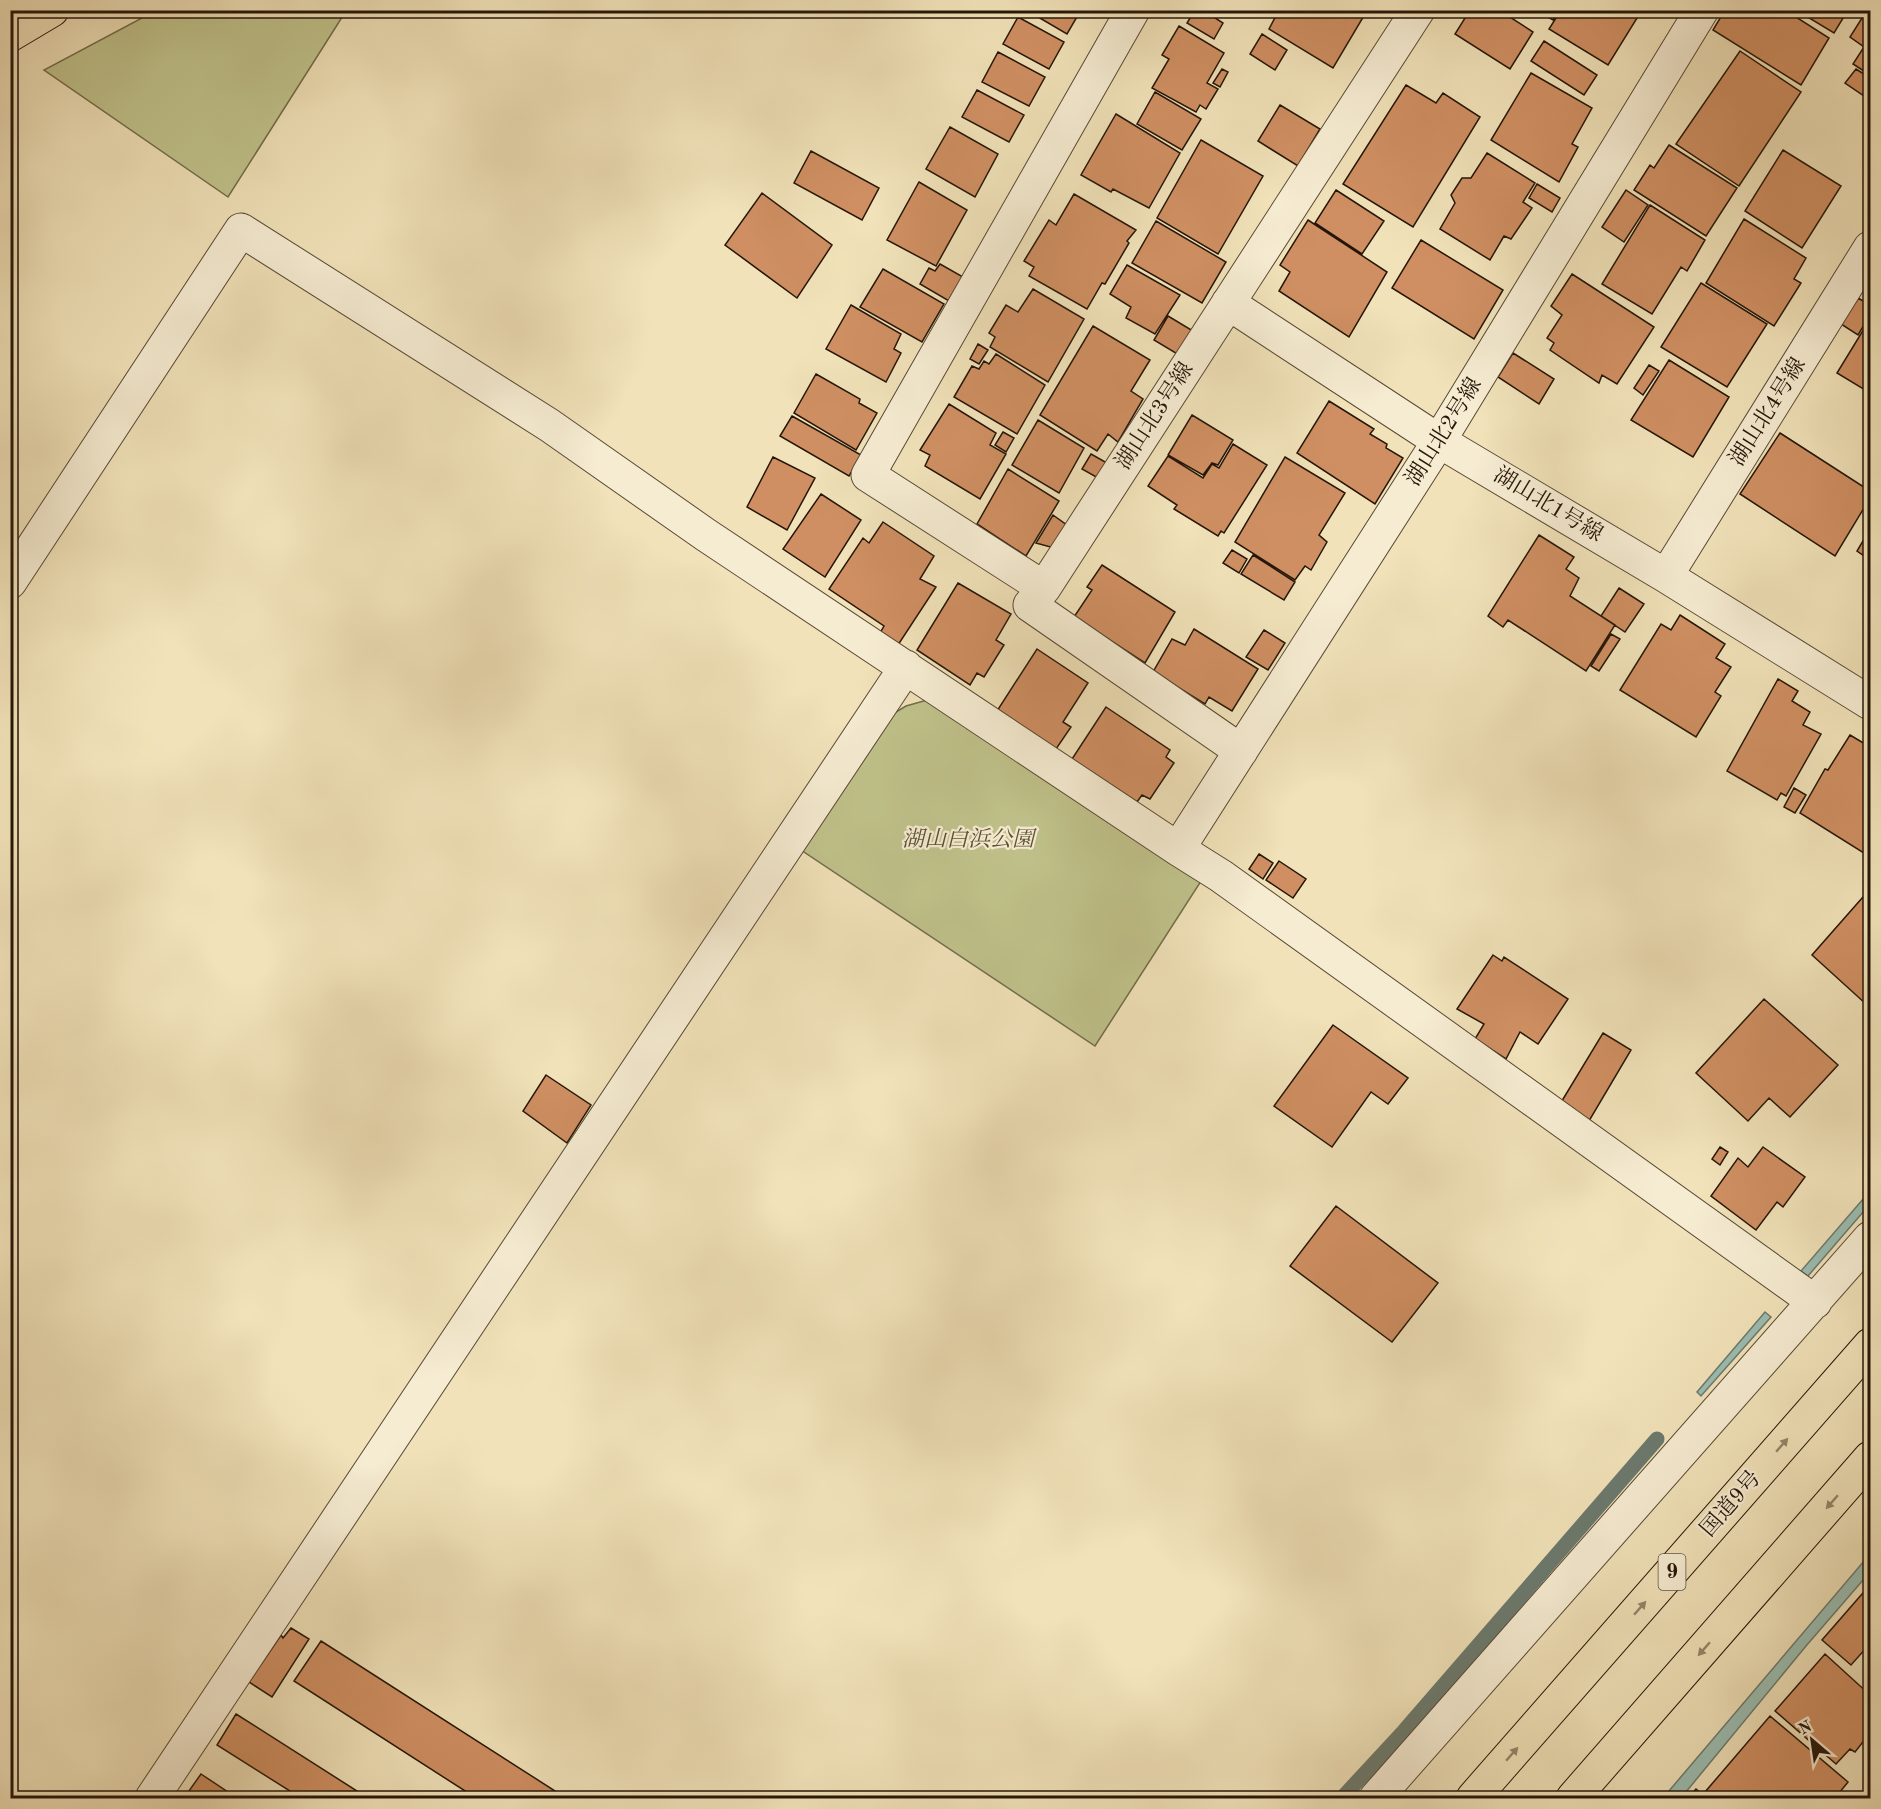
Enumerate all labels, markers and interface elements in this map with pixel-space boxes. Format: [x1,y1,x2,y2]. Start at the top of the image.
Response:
street label: 湖山北4号線 [1724,353,1810,470]
street label: 湖山北3号線 [1111,357,1198,473]
street label: 湖山北2号線 [1400,373,1486,490]
street label: 湖山北1号線 [1490,462,1607,546]
park label: 湖山白浜公園 [902,827,1037,851]
one-way arrow [1775,1438,1788,1453]
street label: 国道9号 [1695,1466,1765,1541]
one-way arrow [1826,1494,1839,1509]
road number: 9 [1658,1554,1686,1590]
one-way arrow [1633,1601,1646,1616]
one-way arrow [1698,1641,1711,1656]
north arrow [1782,1710,1842,1770]
text: N [1796,1718,1816,1739]
one-way arrow [1505,1747,1518,1762]

